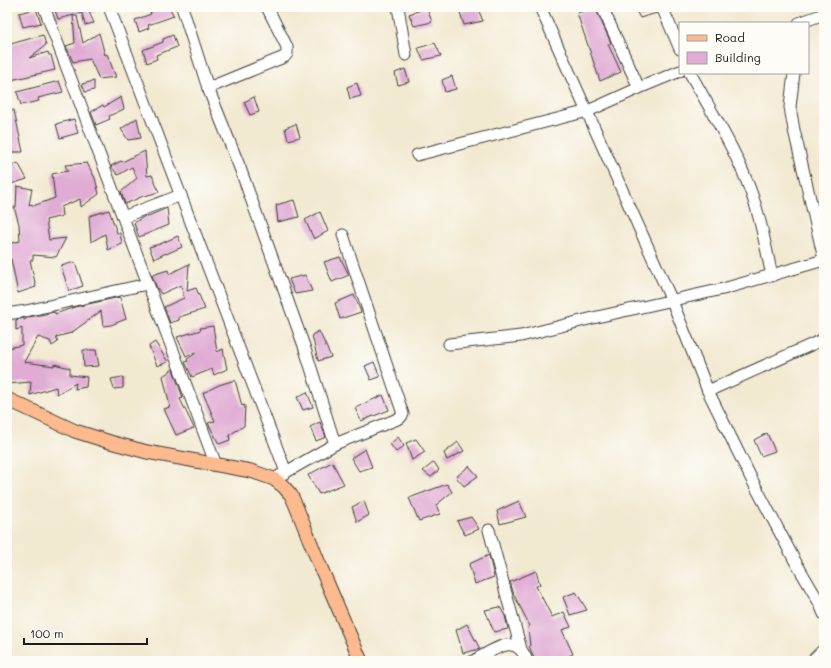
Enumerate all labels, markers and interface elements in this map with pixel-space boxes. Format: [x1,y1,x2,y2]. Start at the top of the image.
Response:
legend [679,22,809,74]
text: Road [715,29,745,45]
text: Building [715,49,761,65]
scale bar [24,620,147,646]
text: 100 m [30,625,64,641]

